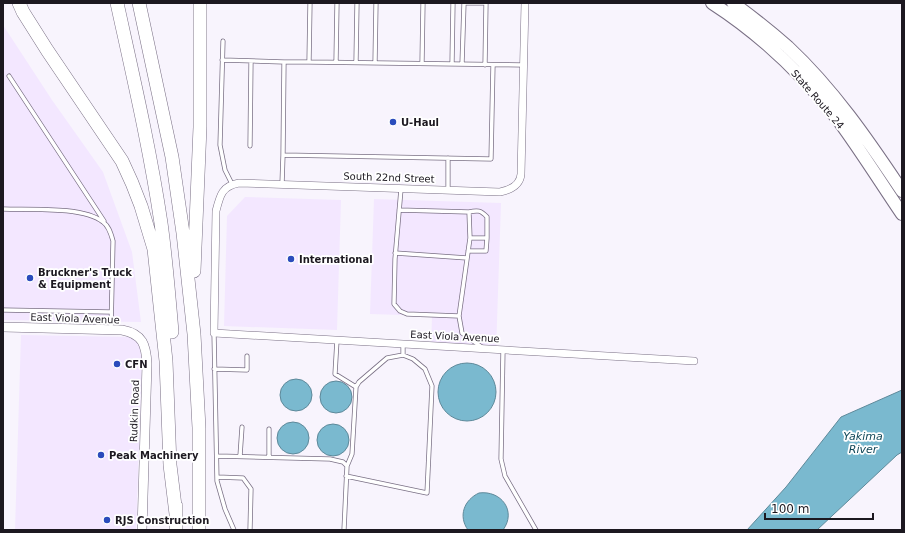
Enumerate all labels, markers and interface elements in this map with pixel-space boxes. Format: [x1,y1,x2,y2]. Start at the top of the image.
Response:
street label: State Route 24 [789,68,846,131]
marker: U-Haul [388,117,398,127]
place label: U-Haul [401,117,439,128]
street label: South 22nd Street [343,170,435,185]
marker: International [286,254,296,264]
place label: International [299,254,373,265]
place label: Bruckner's Truck & Equipment [38,267,132,290]
marker: Bruckner's Truck & Equipment [25,273,35,283]
street label: East Viola Avenue [30,311,120,326]
street label: East Viola Avenue [410,329,500,344]
marker: CFN [112,359,122,369]
place label: CFN [125,359,148,370]
street label: Rudkin Road [128,380,141,442]
water label: Yakima River [843,430,883,456]
marker: Peak Machinery [96,450,106,460]
place label: Peak Machinery [109,450,199,461]
scale bar [765,495,873,521]
text: 100 m [771,502,809,516]
marker: RJS Construction [102,515,112,525]
place label: RJS Construction [115,515,209,526]

